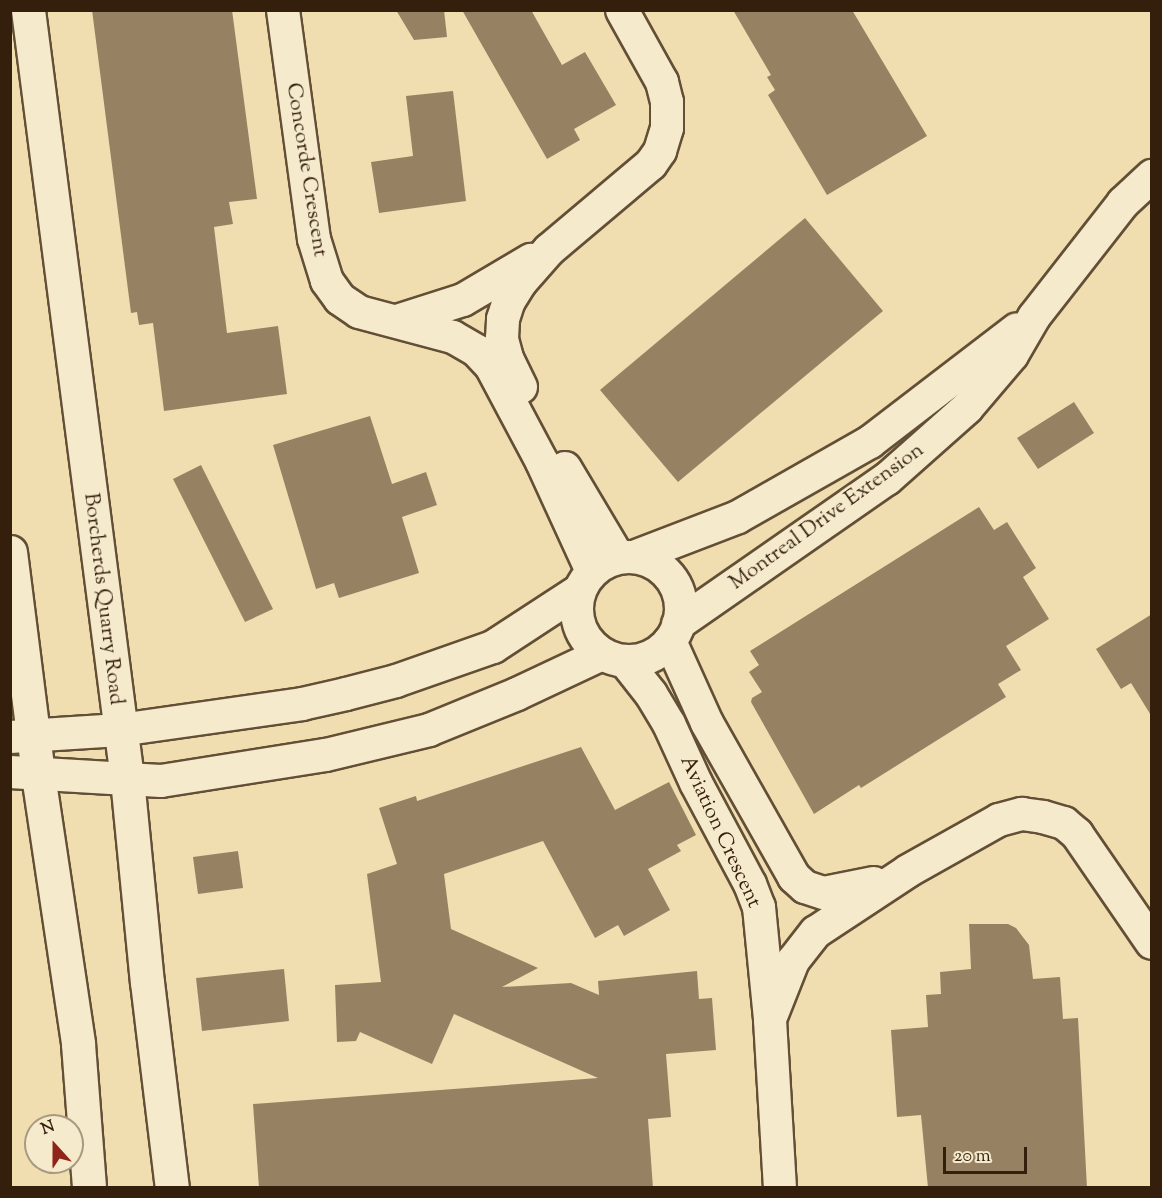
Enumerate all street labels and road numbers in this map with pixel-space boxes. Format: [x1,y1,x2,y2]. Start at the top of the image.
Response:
street label: Concorde Crescent [280,81,332,259]
street label: Montreal Drive Extension [725,438,929,596]
street label: Borcherds Quarry Road [77,492,129,706]
street label: Aviation Crescent [674,752,766,912]

